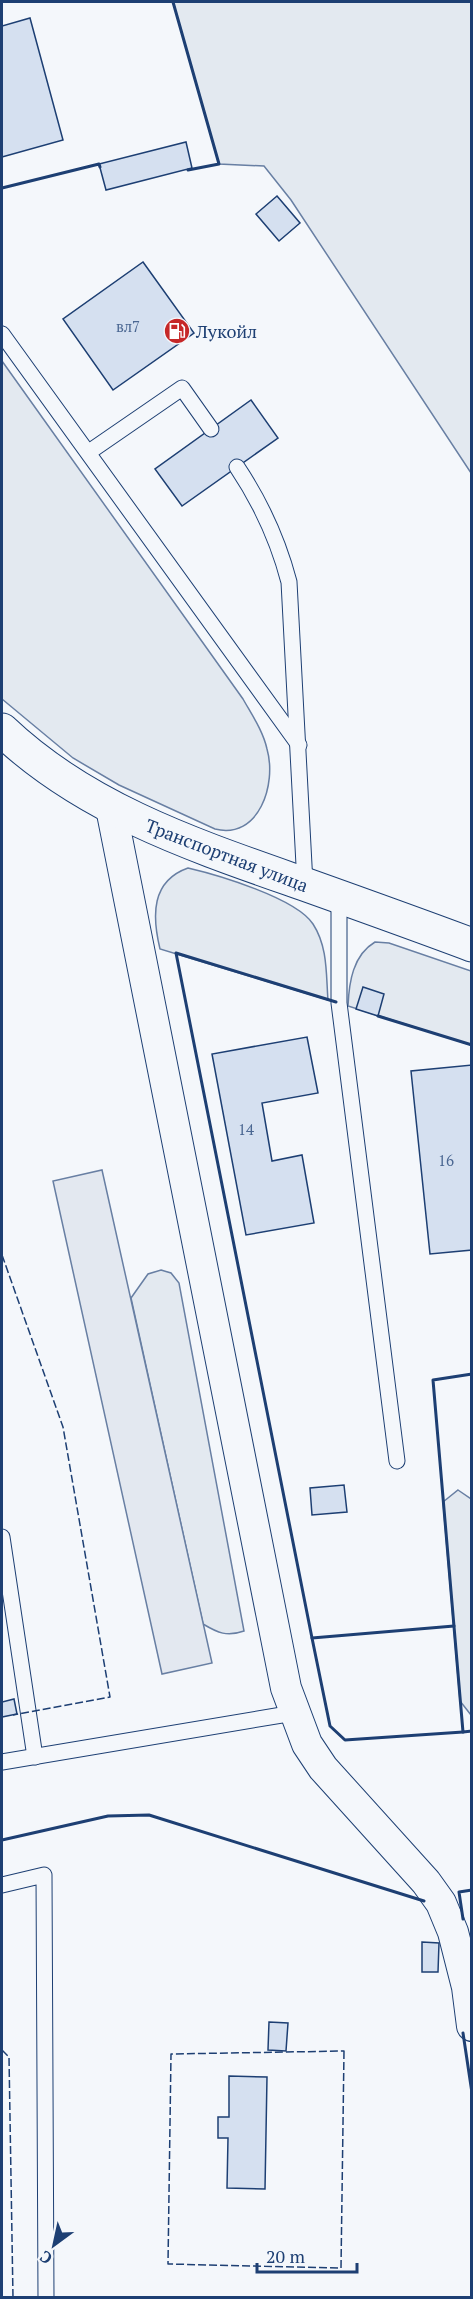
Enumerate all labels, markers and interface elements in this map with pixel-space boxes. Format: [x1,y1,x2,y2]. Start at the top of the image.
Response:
house number: вл7 [116,316,140,336]
fuel station icon: Лукойл [162,316,192,346]
place label: Лукойл [195,319,257,343]
street label: Транспортная улица [142,813,312,897]
house number: 14 [238,1119,254,1139]
house number: 16 [438,1150,454,1170]
north arrow [24,2215,84,2275]
scale bar [257,2236,358,2274]
text: 20 m [266,2244,306,2268]
text: С [35,2246,56,2270]

